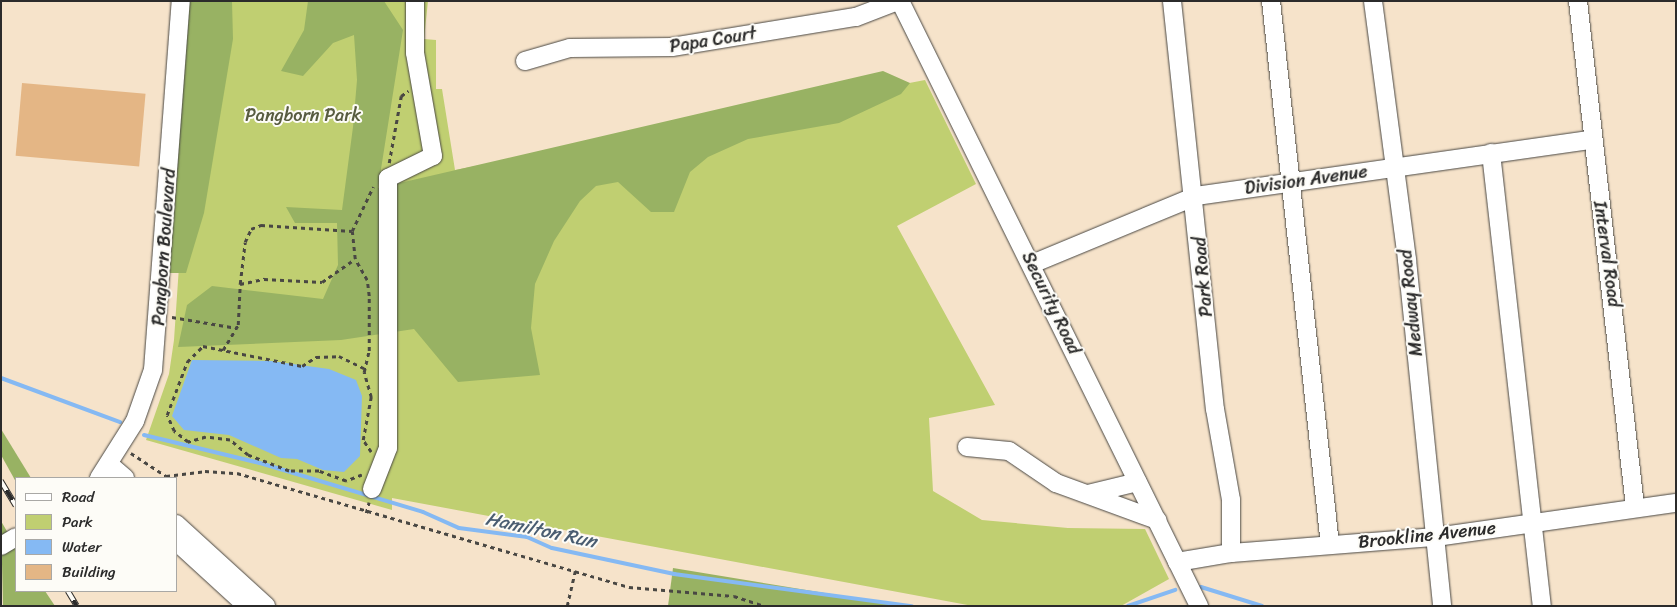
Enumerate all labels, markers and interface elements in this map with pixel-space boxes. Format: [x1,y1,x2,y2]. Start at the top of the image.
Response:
street label: Papa Court [668,22,758,58]
park label: Pangborn Park [245,104,361,126]
street label: Division Avenue [1243,161,1369,199]
street label: Pangborn Boulevard [148,168,180,326]
street label: Interval Road [1589,199,1625,309]
street label: Park Road [1189,236,1217,318]
street label: Security Road [1017,248,1085,358]
street label: Medway Road [1395,248,1427,358]
legend [15,477,178,592]
text: Road [62,484,94,510]
water label: Hamilton Run [484,507,598,553]
text: Park [62,509,93,535]
street label: Brookline Avenue [1357,517,1497,553]
text: Water [62,534,102,560]
text: Building [62,559,116,585]

